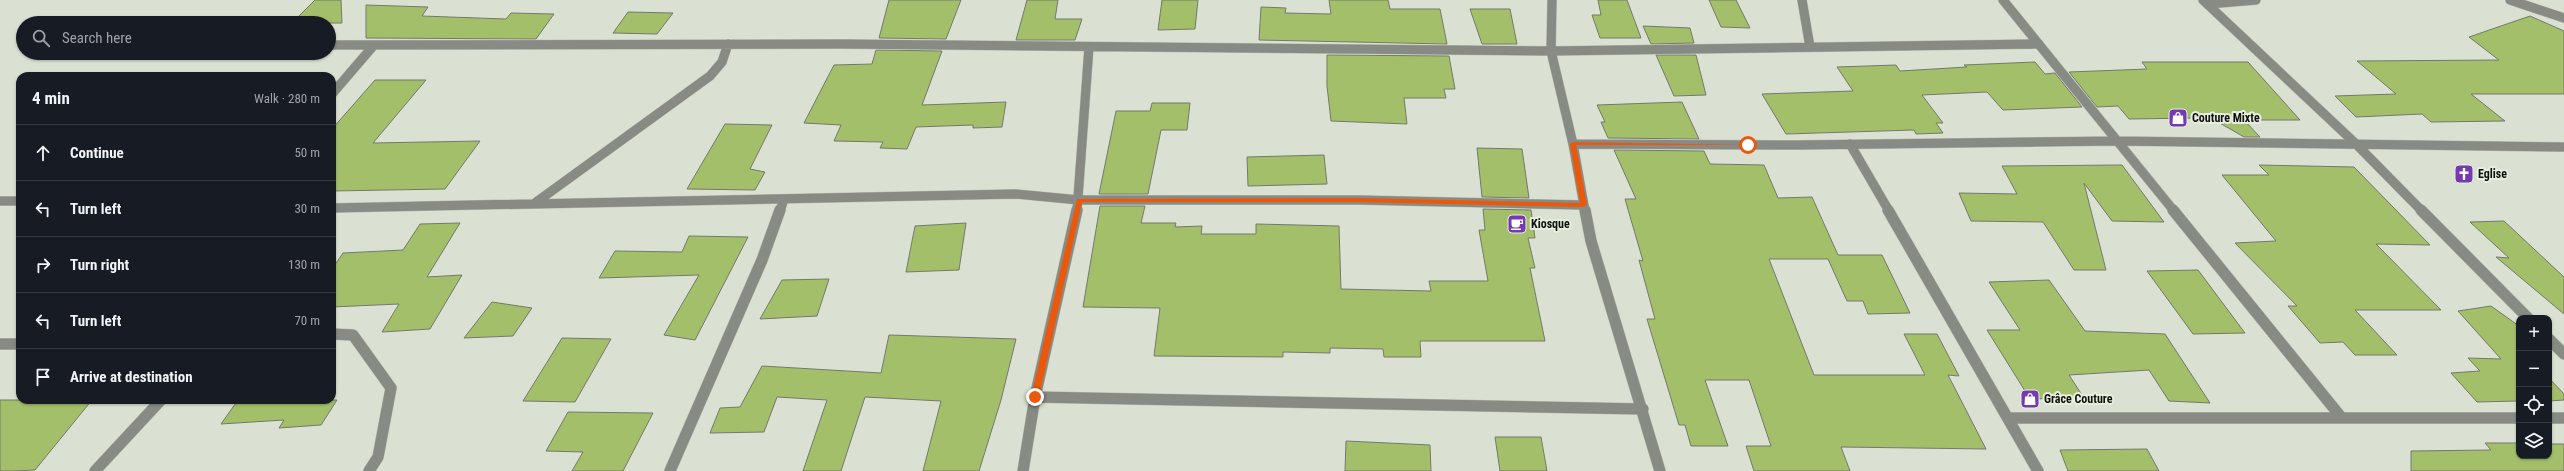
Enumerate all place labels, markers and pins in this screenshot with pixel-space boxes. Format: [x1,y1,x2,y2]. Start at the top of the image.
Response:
shop icon: Couture Mixte [2167,107,2189,129]
place label: Couture Mixte [2192,111,2260,125]
church icon: Eglise [2453,163,2475,185]
place label: Eglise [2478,167,2507,181]
cafe icon: Kiosque [1506,213,1528,235]
place label: Kiosque [1531,217,1570,231]
shop icon: Grâce Couture [2019,388,2041,410]
place label: Grâce Couture [2044,392,2113,406]

